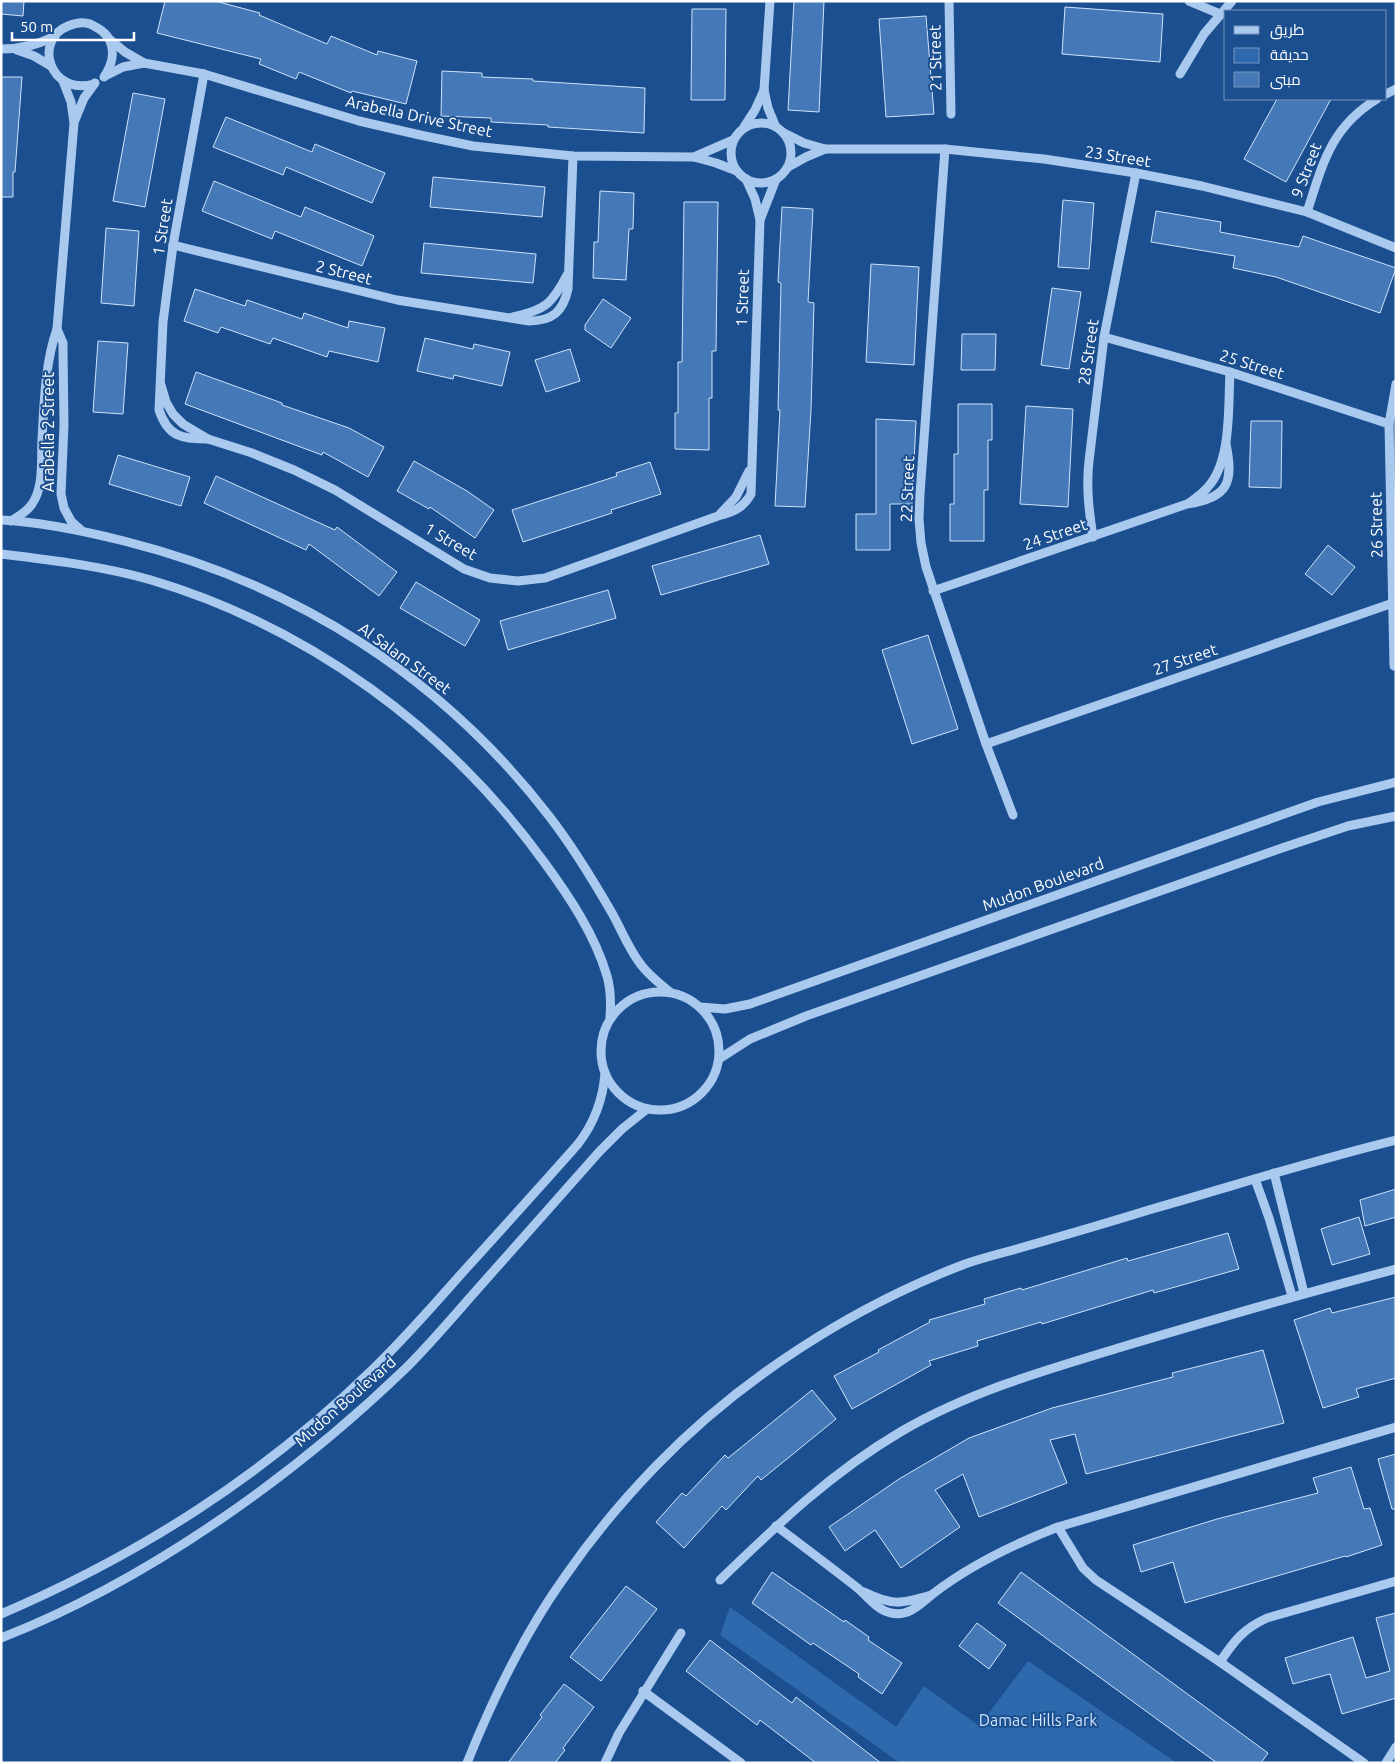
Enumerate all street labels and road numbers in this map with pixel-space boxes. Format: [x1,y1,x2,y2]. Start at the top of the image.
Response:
street label: 21 Street [925,24,945,91]
street label: Arabella Drive Street [344,92,495,140]
street label: 9 Street [1287,139,1325,200]
street label: 23 Street [1084,142,1153,170]
street label: 1 Street [149,197,175,257]
street label: 2 Street [314,256,375,288]
street label: 1 Street [732,268,752,327]
street label: 28 Street [1074,317,1102,386]
street label: 25 Street [1218,346,1287,383]
street label: Arabella 2 Street [39,371,57,492]
street label: 22 Street [897,455,917,522]
street label: 26 Street [1366,491,1386,558]
street label: 24 Street [1021,514,1090,553]
street label: 1 Street [422,519,481,563]
street label: Al Salam Street [355,619,455,698]
street label: 27 Street [1151,639,1220,678]
street label: Mudon Boulevard [980,854,1106,914]
street label: Mudon Boulevard [291,1352,399,1450]

